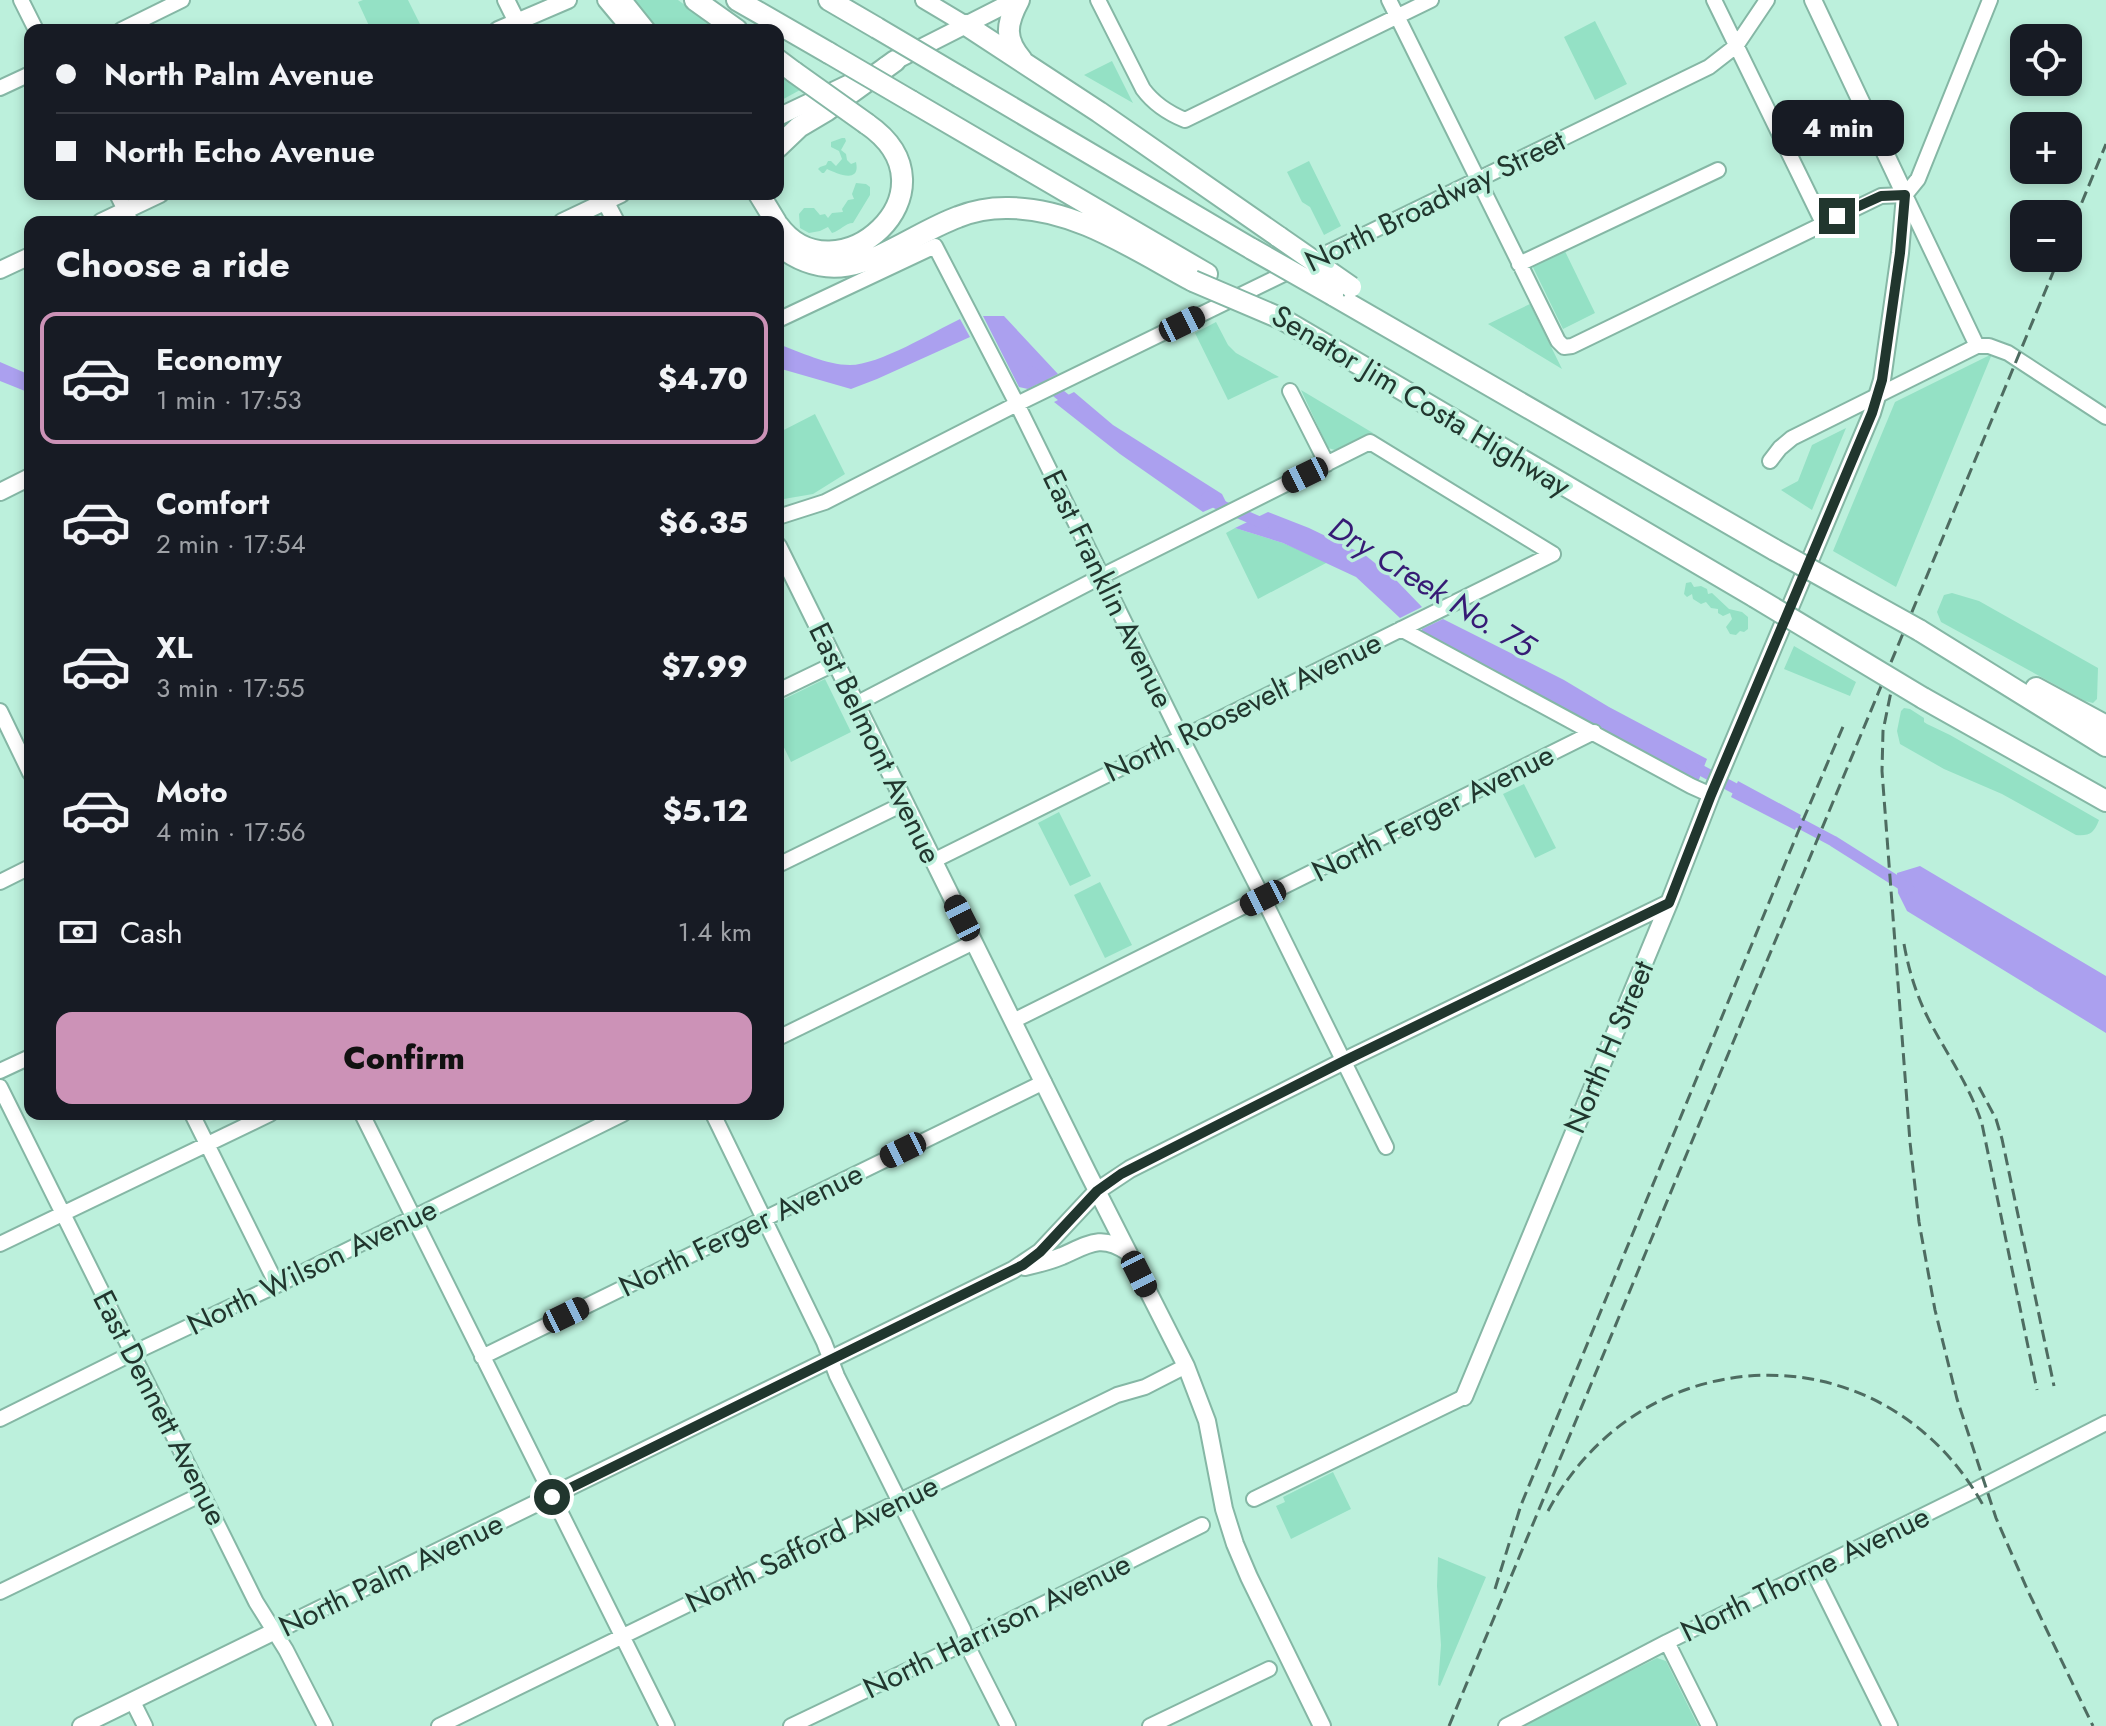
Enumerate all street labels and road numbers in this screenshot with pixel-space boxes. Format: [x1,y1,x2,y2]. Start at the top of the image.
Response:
street label: North Broadway Street [1297,118,1573,282]
street label: Senator Jim Costa Highway [1264,294,1580,507]
street label: East Franklin Avenue [1032,462,1185,715]
street label: East Belmont Avenue [798,615,953,871]
street label: North Roosevelt Avenue [1097,621,1388,792]
street label: North Ferger Avenue [1304,733,1561,892]
street label: North H Street [1553,953,1665,1140]
street label: North Ferger Avenue [612,1152,870,1307]
street label: North Wilson Avenue [180,1187,444,1346]
street label: East Dennett Avenue [83,1283,238,1533]
street label: North Safford Avenue [678,1464,945,1623]
street label: North Thorne Avenue [1673,1495,1936,1652]
street label: North Palm Avenue [271,1502,510,1647]
street label: North Harrison Avenue [856,1542,1138,1709]

